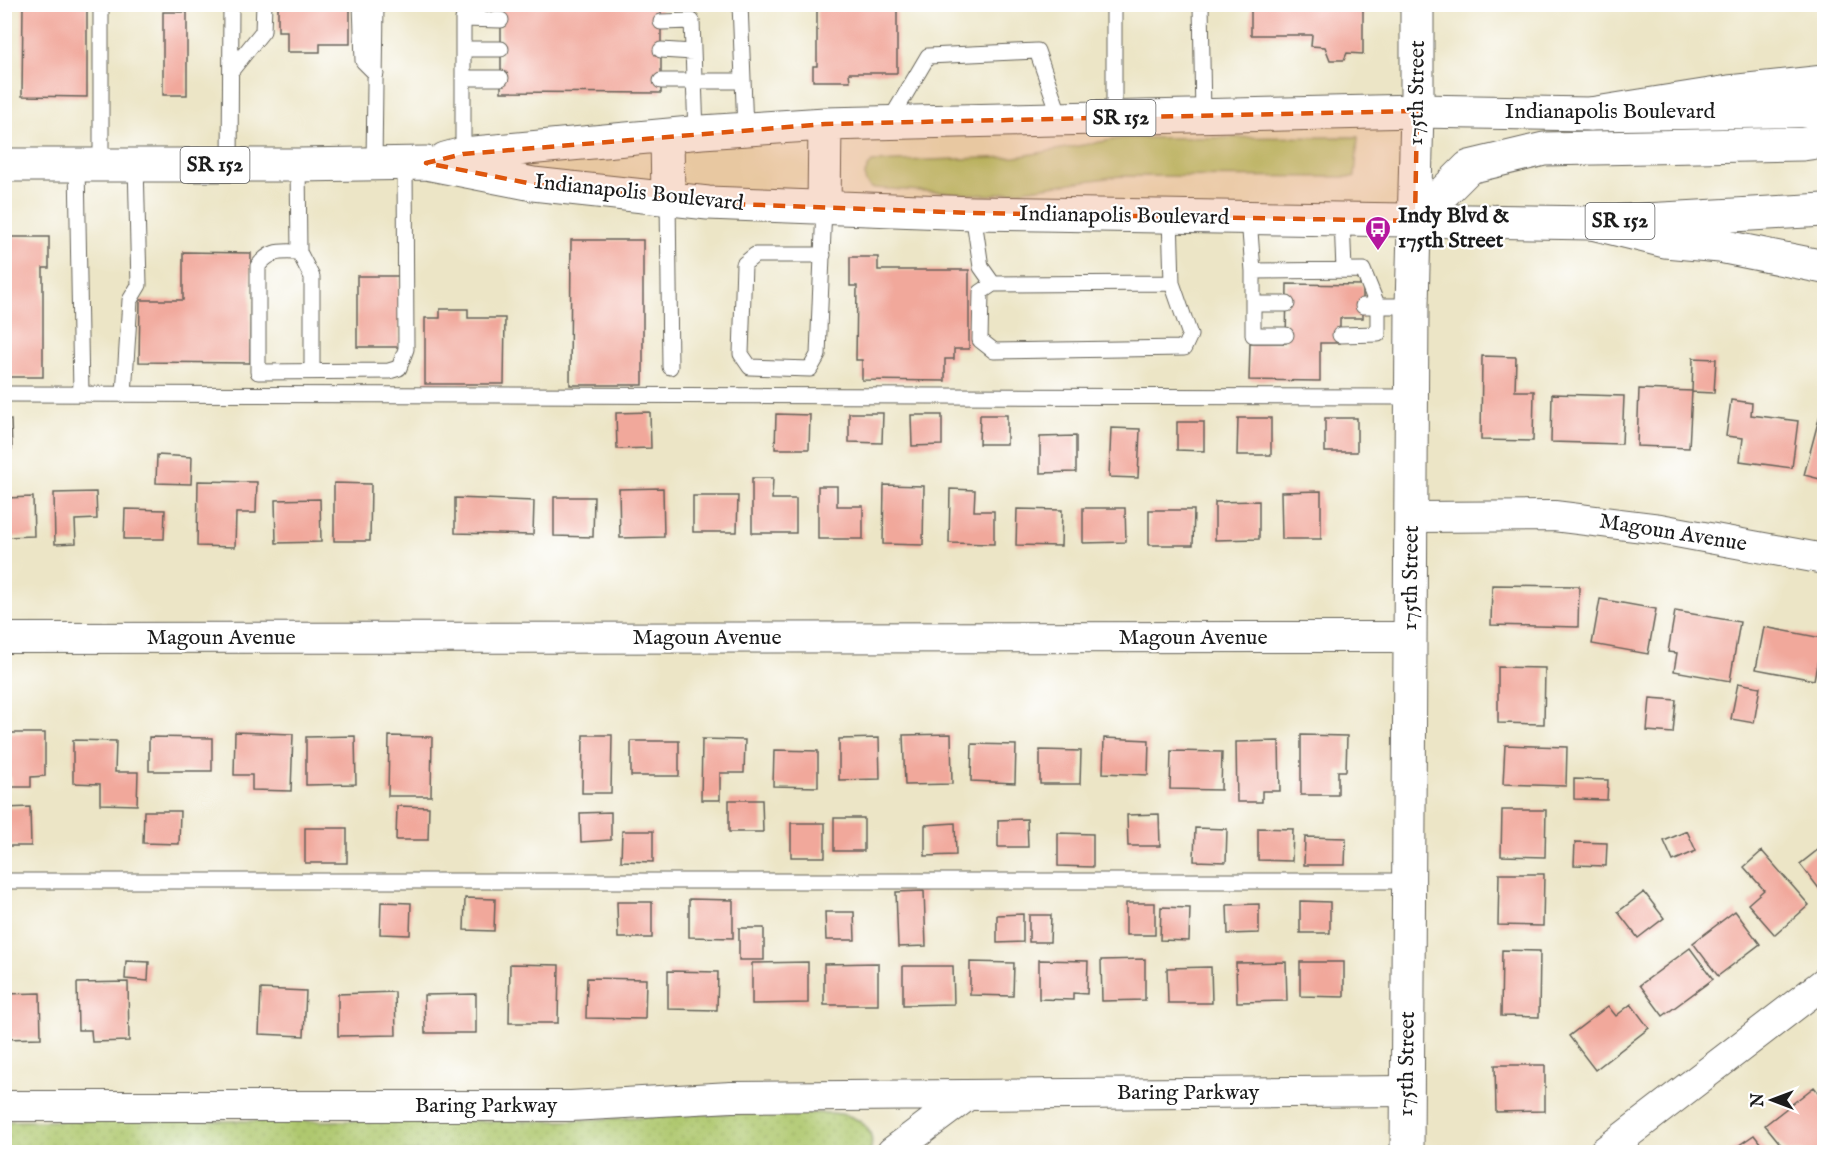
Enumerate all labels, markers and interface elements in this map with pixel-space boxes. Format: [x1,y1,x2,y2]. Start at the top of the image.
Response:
street label: 175th Street [1402,40,1432,146]
street label: Indianapolis Boulevard [1505,98,1715,126]
road number: SR 152 [1086,100,1156,136]
road number: SR 152 [180,147,250,183]
street label: Indianapolis Boulevard [533,168,745,218]
street label: Indianapolis Boulevard [1019,200,1230,232]
place label: Indy Blvd & 175th Street [1398,202,1510,255]
road number: SR 152 [1586,203,1654,239]
bus stop icon: Indy Blvd & 175th Street [1363,214,1393,252]
street label: Magoun Avenue [1597,508,1749,558]
street label: 175th Street [1396,525,1426,631]
street label: Magoun Avenue [147,624,295,652]
street label: Magoun Avenue [633,624,781,652]
street label: Magoun Avenue [1119,624,1267,652]
street label: 175th Street [1392,1011,1422,1117]
north arrow [1742,1070,1802,1130]
street label: Baring Parkway [1117,1079,1260,1107]
street label: Baring Parkway [415,1092,558,1120]
text: N [1749,1093,1769,1108]

